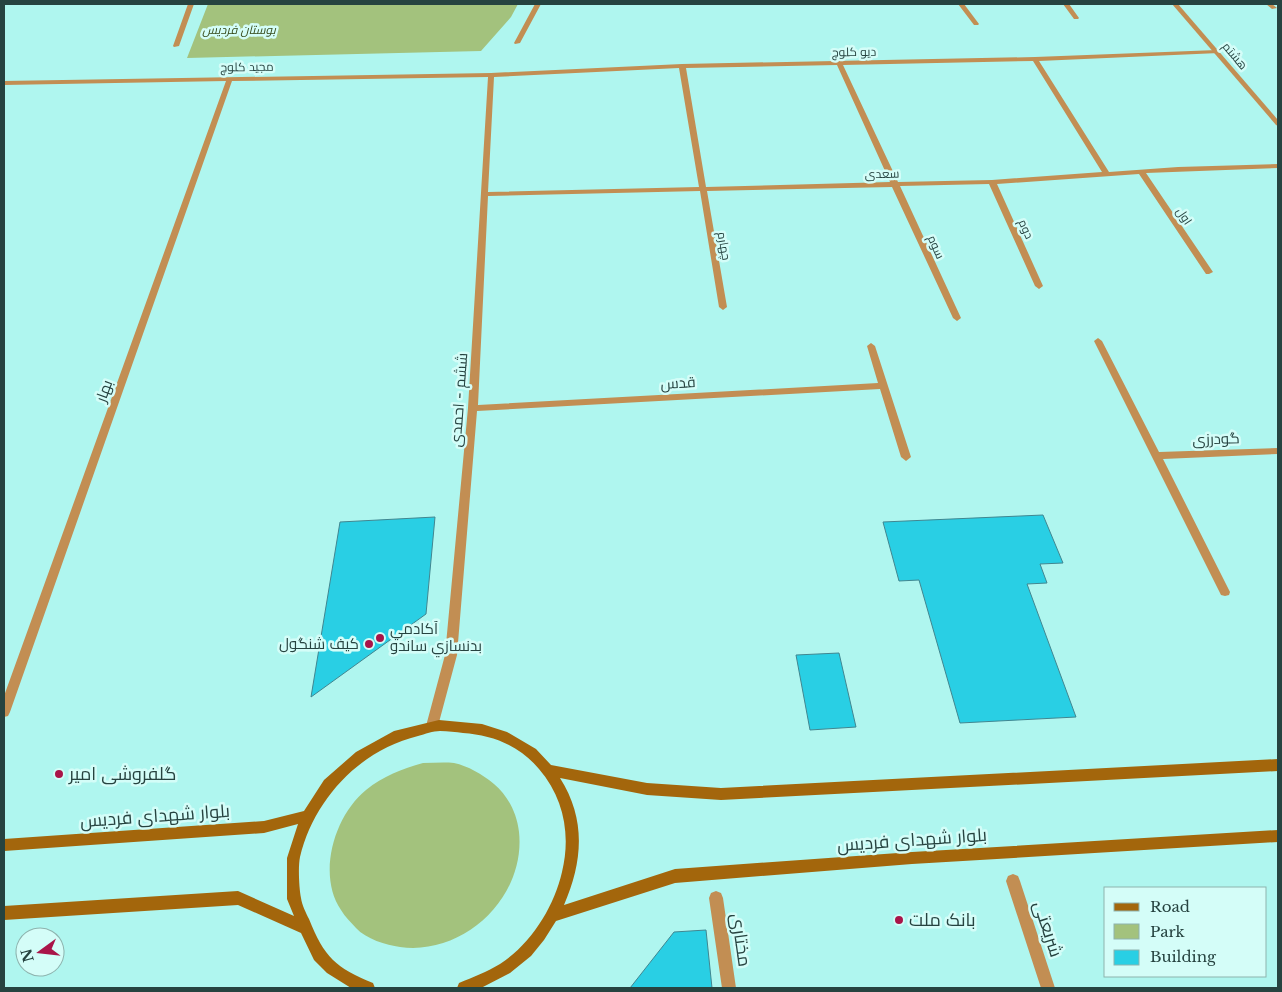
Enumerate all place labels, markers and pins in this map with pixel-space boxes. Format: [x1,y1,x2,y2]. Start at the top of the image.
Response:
place label: آكادمي بدنسازي ساندو [390,619,482,658]
marker: آكادمي بدنسازي ساندو [374,632,386,644]
place label: کیف شنگول [279,634,359,653]
marker: کیف شنگول [363,638,375,650]
place label: گلفروشی امیر [68,763,176,785]
marker: گلفروشی امیر [53,768,65,780]
place label: بانک ملت [909,909,976,931]
marker: بانک ملت [893,914,905,926]

